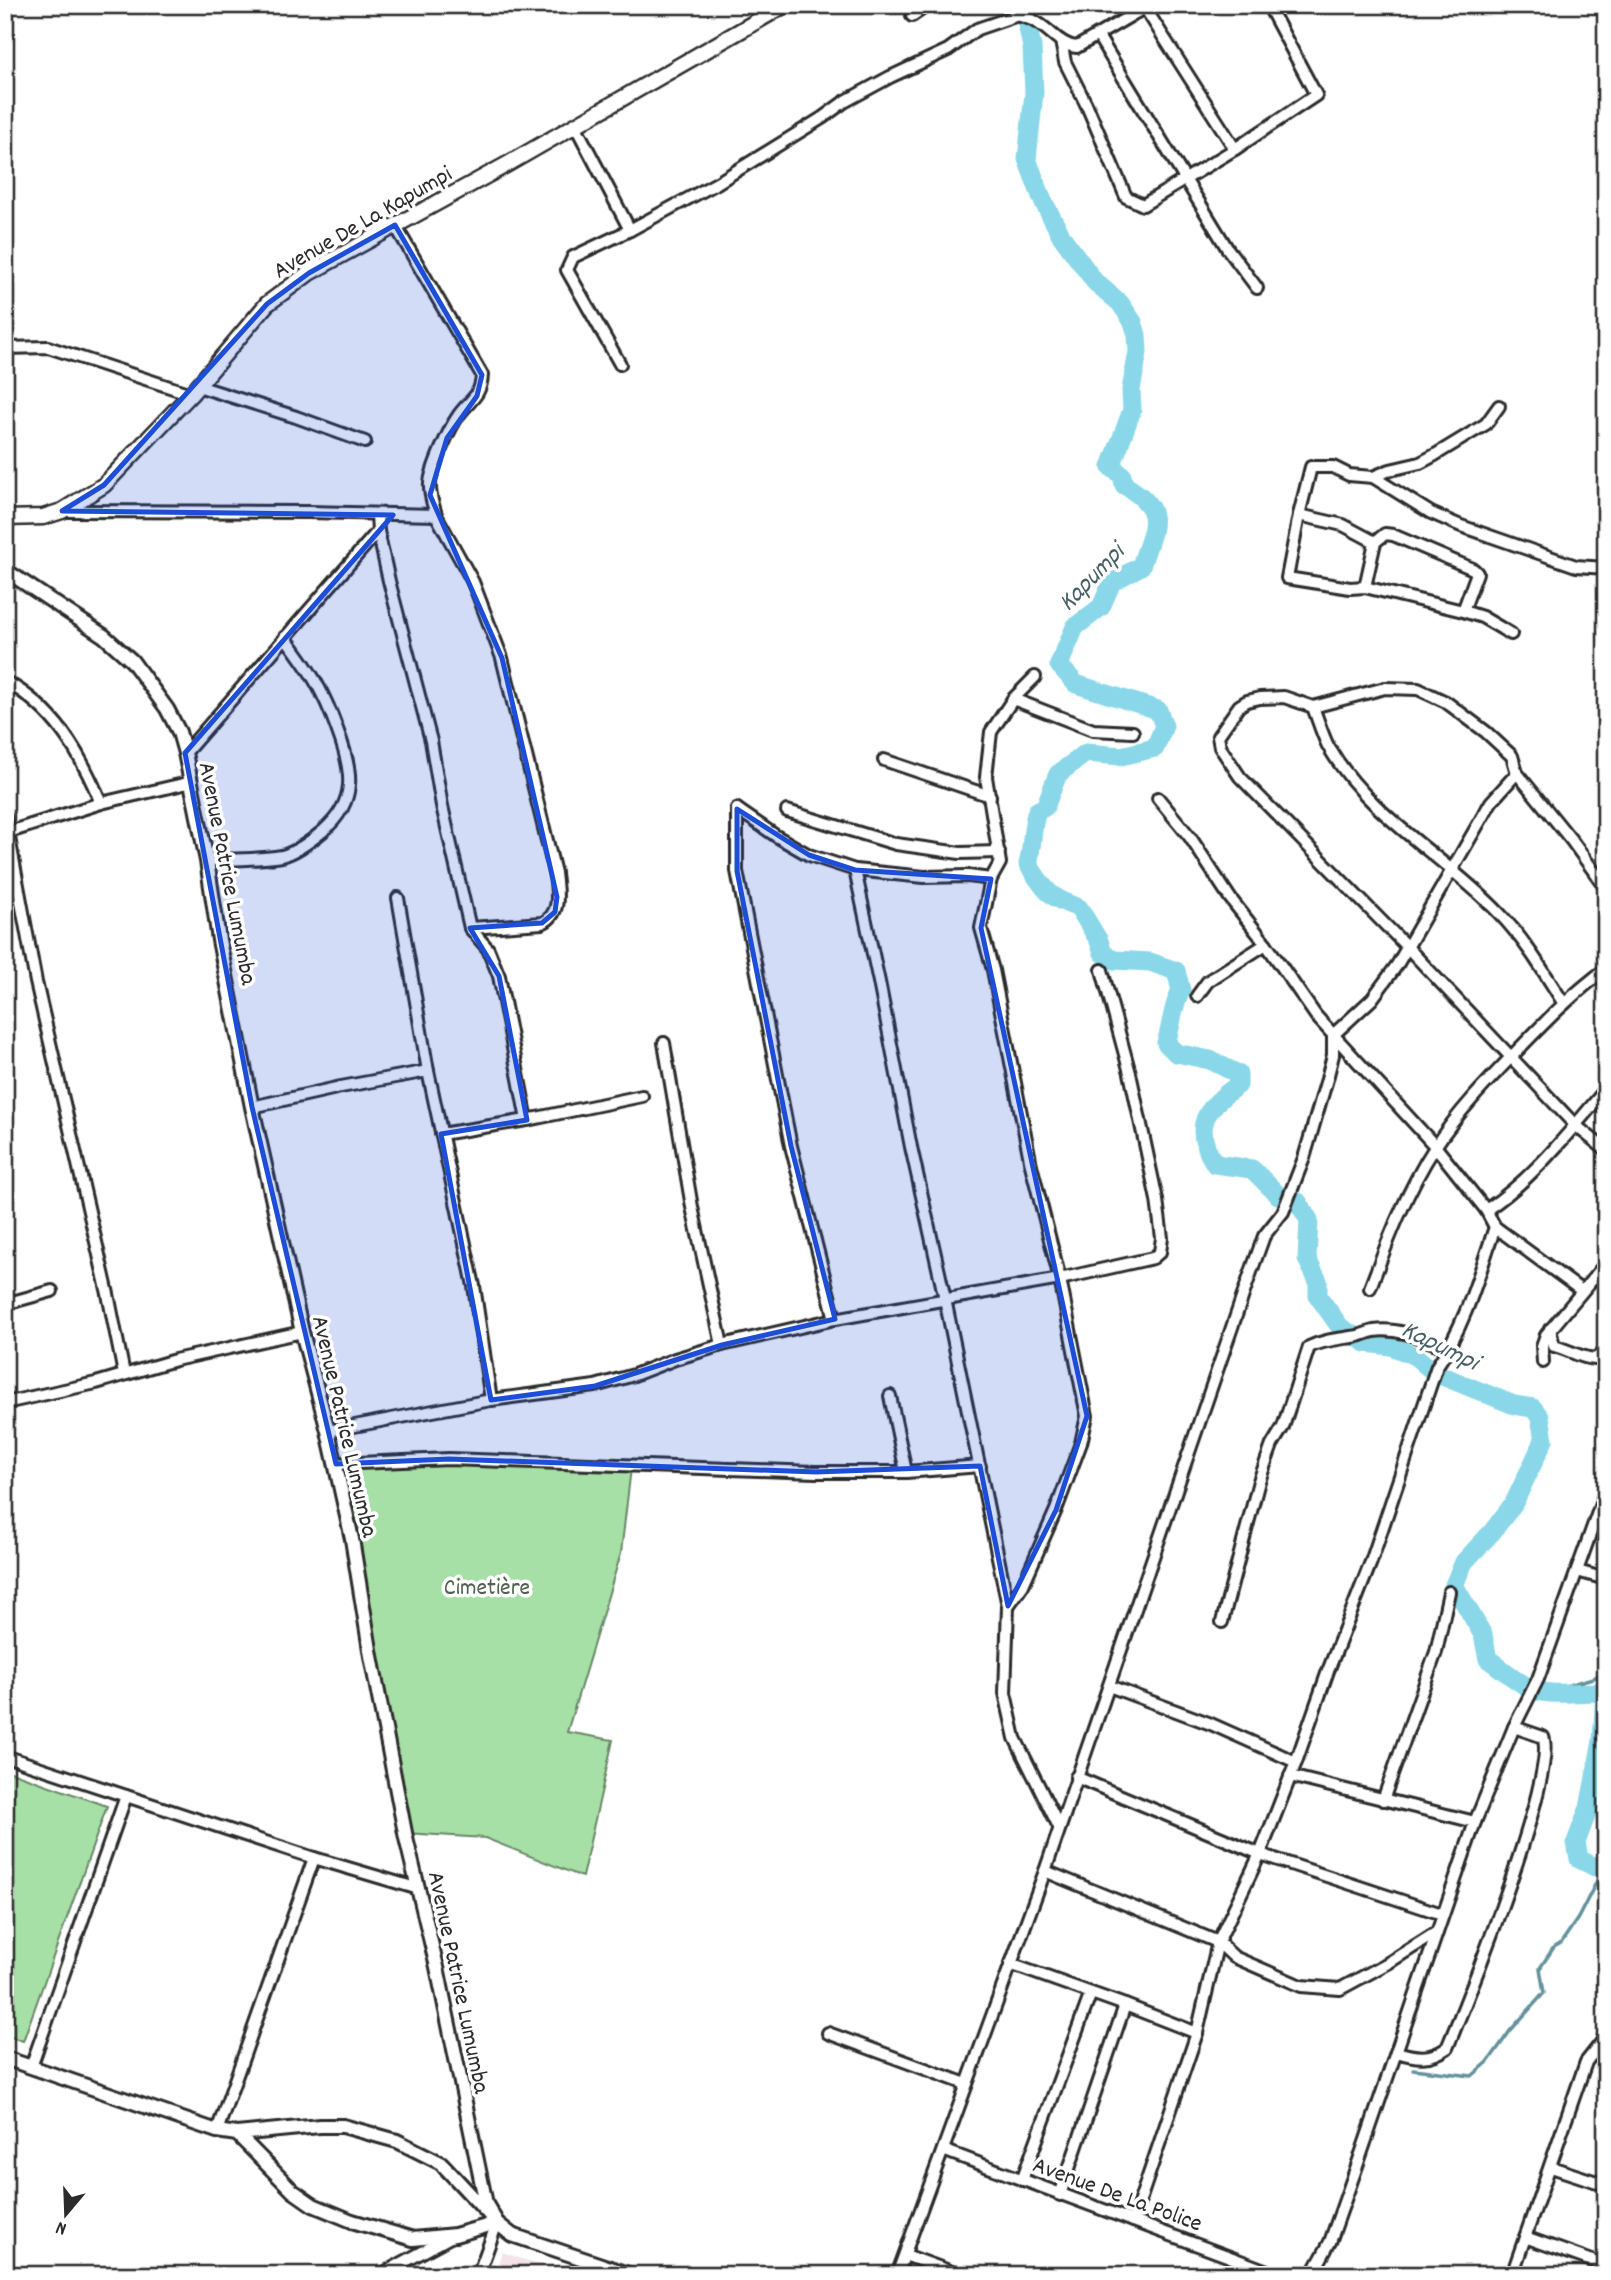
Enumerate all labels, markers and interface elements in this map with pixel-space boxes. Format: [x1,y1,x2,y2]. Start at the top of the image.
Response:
street label: Avenue De La Kapumpi [268,158,459,289]
water label: Kapumpi [1051,533,1137,621]
street label: Avenue Patrice Lumumba [188,759,264,989]
street label: Avenue Patrice Lumumba [301,1313,385,1541]
water label: Kapumpi [1394,1313,1488,1384]
park label: Cimetière [444,1572,530,1606]
street label: Avenue Patrice Lumumba [417,1868,497,2098]
street label: Avenue De La Police [1027,2149,1206,2242]
north arrow [32,2178,102,2248]
text: N [53,2212,70,2241]

